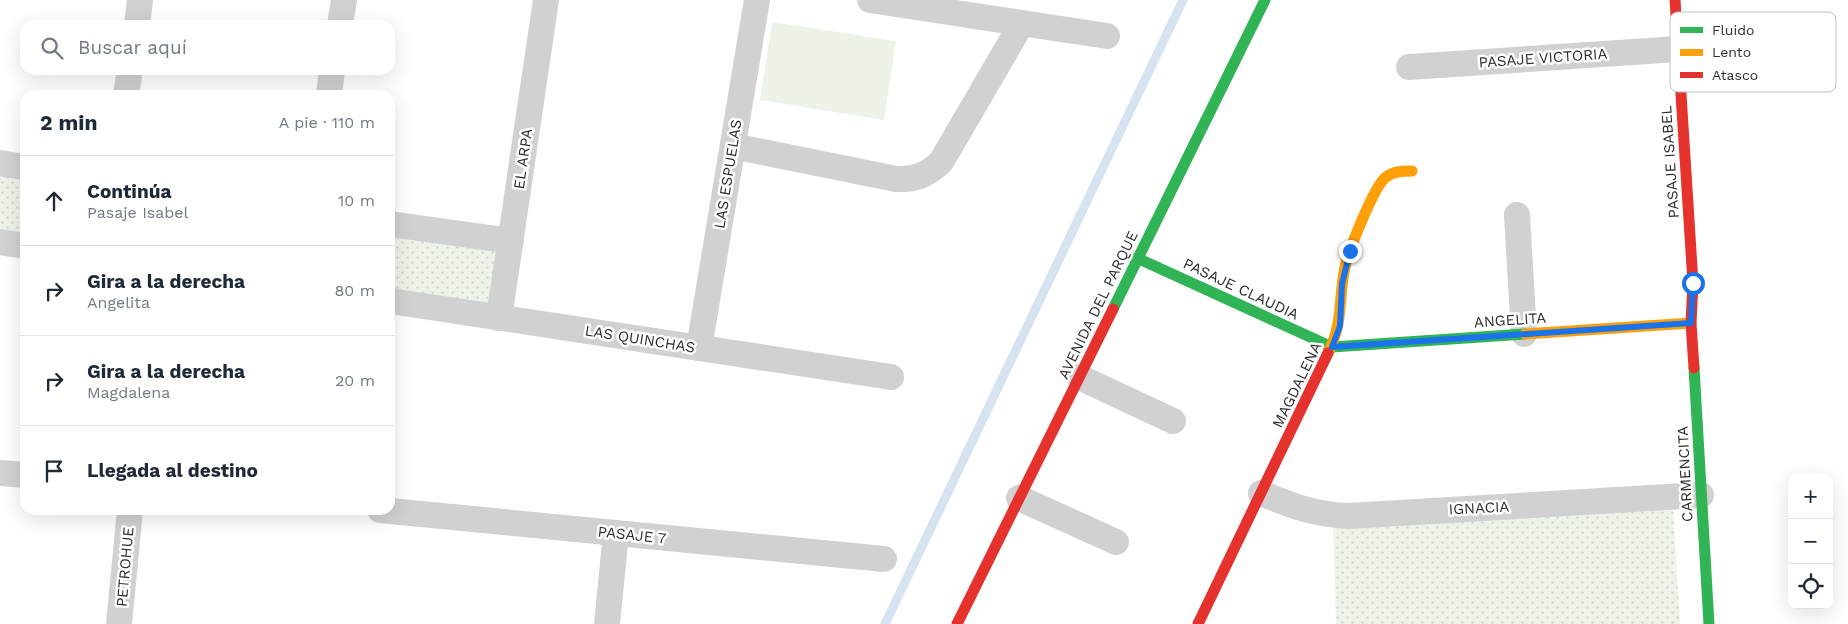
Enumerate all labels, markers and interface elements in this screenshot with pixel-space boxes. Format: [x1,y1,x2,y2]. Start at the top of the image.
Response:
legend [1670,12,1836,92]
search box [20,20,395,75]
text: Fluido [1712,22,1754,38]
icon: search [38,34,66,62]
text: Buscar aquí [78,36,187,59]
text: Lento [1712,44,1751,60]
street label: PASAJE VICTORIA [1478,45,1608,71]
text: Atasco [1712,67,1758,83]
street label: PASAJE ISABEL [1657,105,1683,219]
text: 2 min [40,110,97,135]
text: A pie · 110 m [279,113,375,132]
street label: LAS ESPUELAS [710,118,746,230]
street label: EL ARPA [510,128,536,190]
text: Continúa [87,180,171,203]
icon: ahead [40,187,68,215]
text: 10 m [338,191,375,210]
text: Pasaje Isabel [87,203,189,222]
street label: AVENIDA DEL PARQUE [1054,228,1142,382]
route end [1339,240,1362,263]
street label: PASAJE CLAUDIA [1180,254,1302,324]
text: Gira a la derecha [87,270,245,293]
route start [1682,272,1705,295]
icon: right [40,277,68,305]
text: 80 m [334,281,375,300]
text: Angelita [87,293,150,312]
street label: ANGELITA [1473,308,1547,332]
street label: LAS QUINCHAS [584,321,696,357]
street label: MAGDALENA [1269,339,1326,431]
text: Gira a la derecha [87,360,245,383]
icon: right [40,367,68,395]
text: 20 m [335,371,375,390]
text: Magdalena [87,383,170,402]
street label: CARMENCITA [1673,426,1696,522]
icon: arrive [40,457,68,485]
text: Llegada al destino [87,459,258,482]
map controls [1788,474,1833,609]
button: + [1788,474,1833,519]
street label: IGNACIA [1448,497,1510,519]
button: − [1788,519,1833,564]
street label: PASAJE 7 [597,522,667,548]
street label: PETROHUE [113,526,137,608]
button: locate [1788,564,1833,609]

